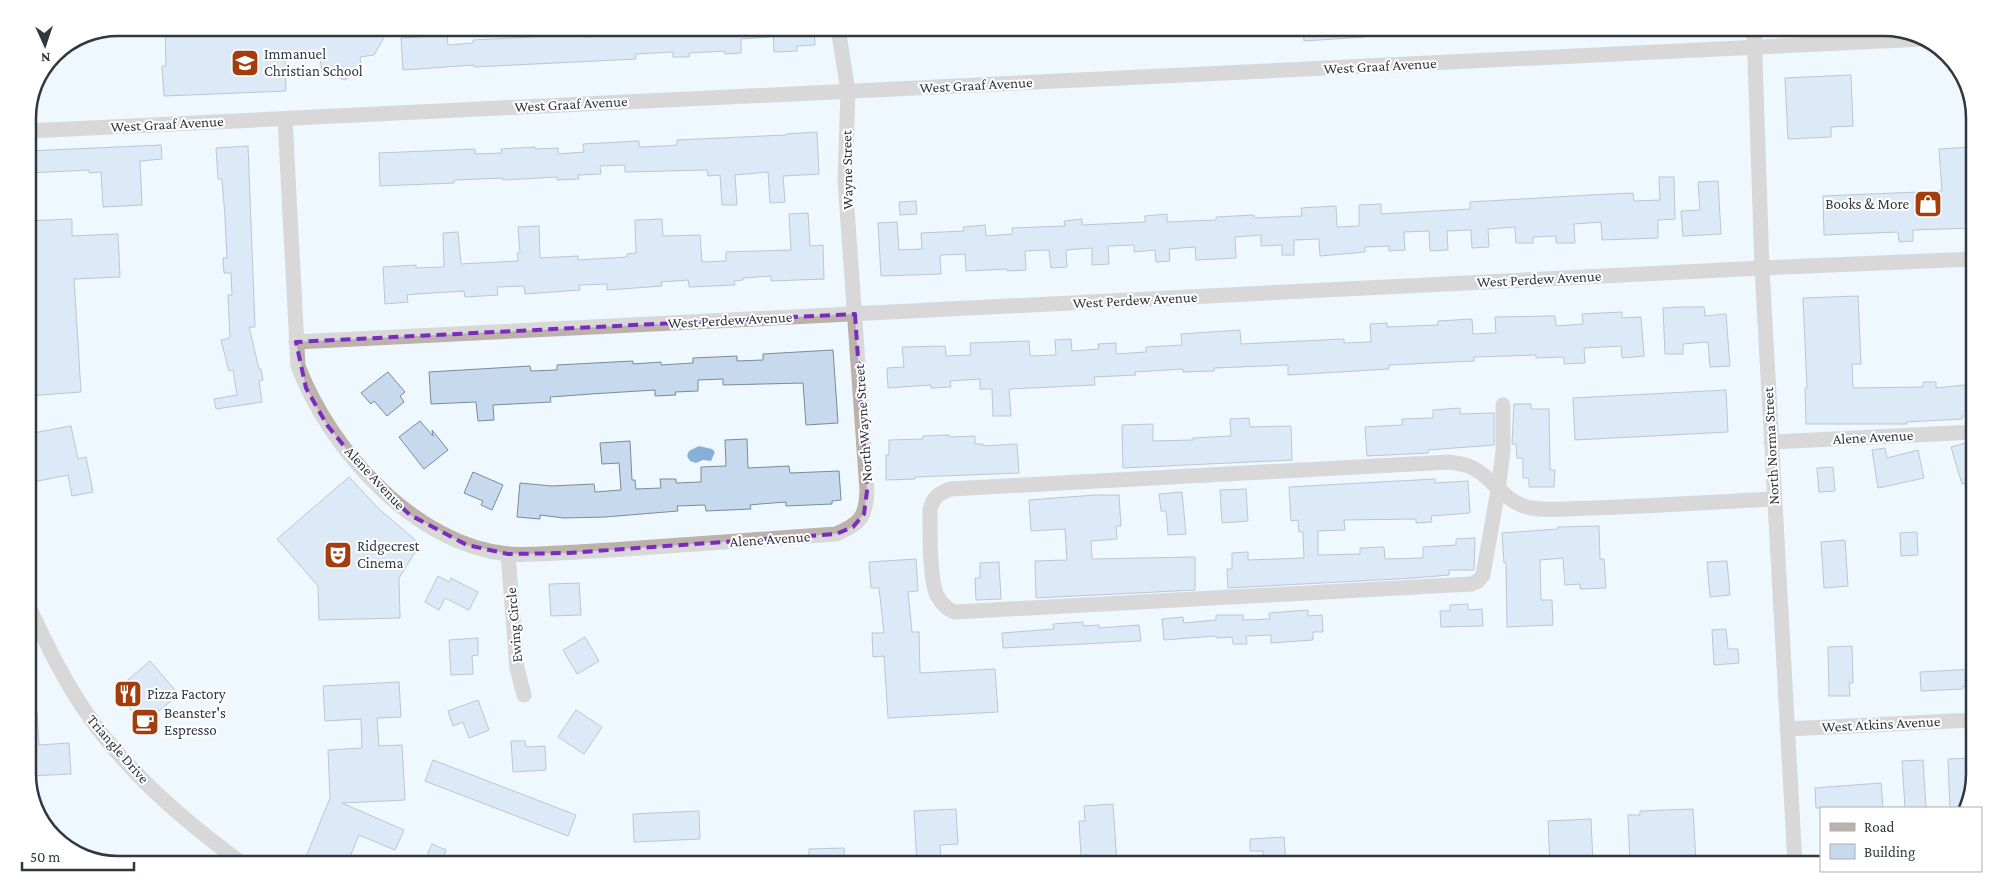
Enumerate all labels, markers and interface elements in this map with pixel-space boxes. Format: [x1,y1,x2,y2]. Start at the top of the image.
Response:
north arrow [20,20,70,70]
place label: Immanuel Christian School [264,46,363,79]
school or university icon: Immanuel Christian School [230,48,260,78]
text: N [40,50,51,66]
street label: West Graaf Avenue [1323,55,1437,77]
street label: West Graaf Avenue [919,74,1033,96]
street label: West Graaf Avenue [514,93,628,115]
street label: West Graaf Avenue [110,113,224,135]
street label: Wayne Street [838,129,857,210]
shop icon: Books & More [1913,189,1943,219]
place label: Books & More [1825,196,1909,212]
street label: West Perdew Avenue [1476,268,1602,290]
street label: West Perdew Avenue [1072,289,1198,311]
street label: West Perdew Avenue [667,309,793,331]
street label: North Wayne Street [851,363,876,482]
street label: North Norma Street [1760,386,1782,505]
street label: Alene Avenue [1832,427,1914,447]
street label: Alene Avenue [342,443,409,513]
street label: Alene Avenue [729,528,811,550]
place label: Ridgecrest Cinema [357,538,421,571]
theatre icon: Ridgecrest Cinema [323,540,353,570]
street label: Ewing Circle [503,586,526,663]
restaurant icon: Pizza Factory [113,679,143,709]
place label: Pizza Factory [147,686,226,703]
place label: Beanster's Espresso [164,705,226,739]
cafe icon: Beanster's Espresso [130,707,160,737]
street label: Triangle Drive [83,711,152,788]
street label: West Atkins Avenue [1821,713,1941,735]
legend [1820,807,1982,872]
text: Road [1864,819,1895,835]
scale bar [22,840,135,872]
text: Building [1864,844,1915,861]
text: 50 m [30,849,60,865]

